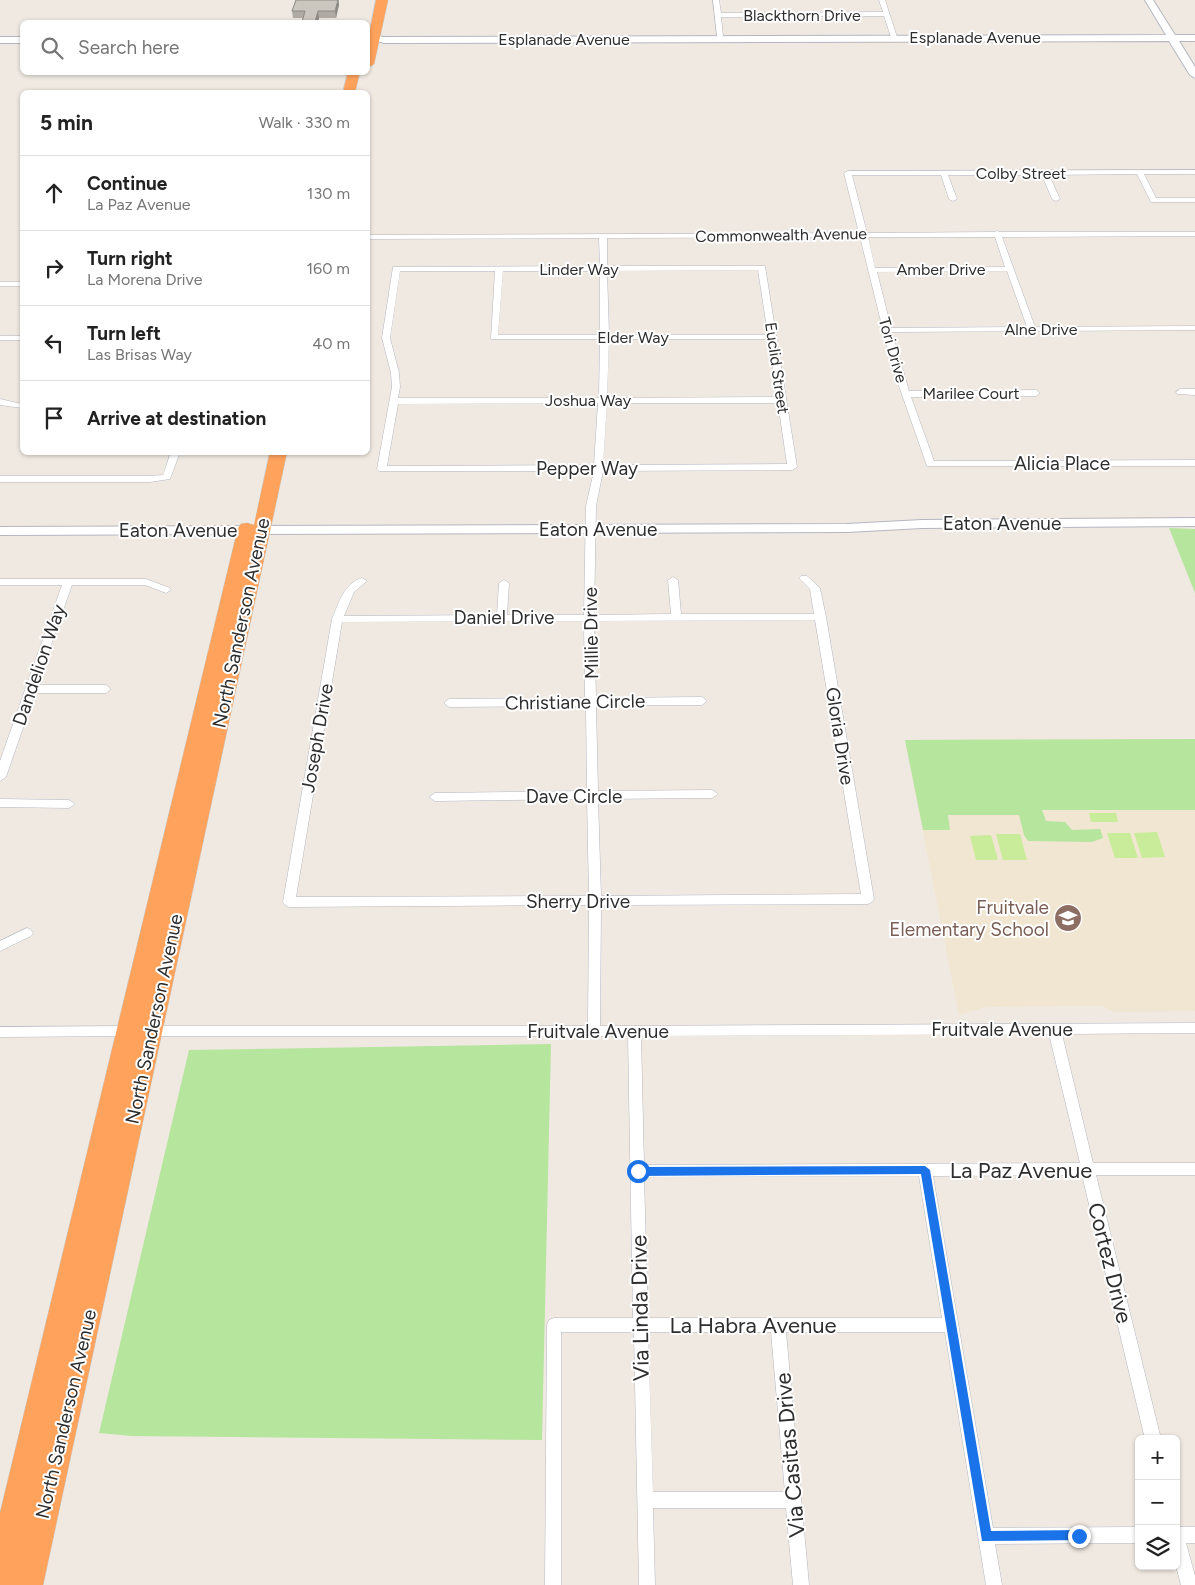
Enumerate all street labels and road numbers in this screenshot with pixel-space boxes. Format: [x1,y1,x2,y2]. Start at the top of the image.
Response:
street label: Blackthorn Drive [743,6,861,25]
street label: Esplanade Avenue [909,28,1041,47]
street label: Esplanade Avenue [498,30,630,49]
street label: Colby Street [976,164,1066,183]
street label: Commonwealth Avenue [695,224,867,246]
street label: Linder Way [539,260,619,279]
street label: Amber Drive [897,260,986,279]
street label: Tori Drive [875,315,911,385]
street label: Alne Drive [1005,320,1078,339]
street label: Euclid Street [761,321,793,415]
street label: Elder Way [597,328,669,347]
street label: Marilee Court [923,384,1019,403]
street label: Joshua Way [545,391,632,410]
street label: Alicia Place [1014,452,1110,475]
street label: Pepper Way [536,457,638,480]
street label: Eaton Avenue [943,512,1061,535]
street label: North Sanderson Avenue [208,516,274,730]
street label: Eaton Avenue [539,518,657,541]
street label: Eaton Avenue [119,519,237,542]
street label: Millie Drive [579,587,603,679]
street label: Dandelion Way [7,601,71,729]
street label: Daniel Drive [454,606,554,629]
street label: Joseph Drive [296,682,338,794]
street label: Gloria Drive [821,685,859,787]
street label: Christiane Circle [505,689,645,715]
street label: Dave Circle [526,785,622,808]
street label: Sherry Drive [526,890,630,913]
street label: North Sanderson Avenue [121,912,187,1126]
street label: Fruitvale Avenue [931,1018,1073,1041]
street label: Fruitvale Avenue [527,1020,669,1043]
street label: La Paz Avenue [950,1157,1092,1184]
street label: Cortez Drive [1082,1200,1138,1326]
street label: Via Linda Drive [625,1235,655,1381]
street label: North Sanderson Avenue [31,1307,101,1521]
street label: La Habra Avenue [669,1312,837,1339]
street label: Via Casitas Drive [769,1371,811,1539]

